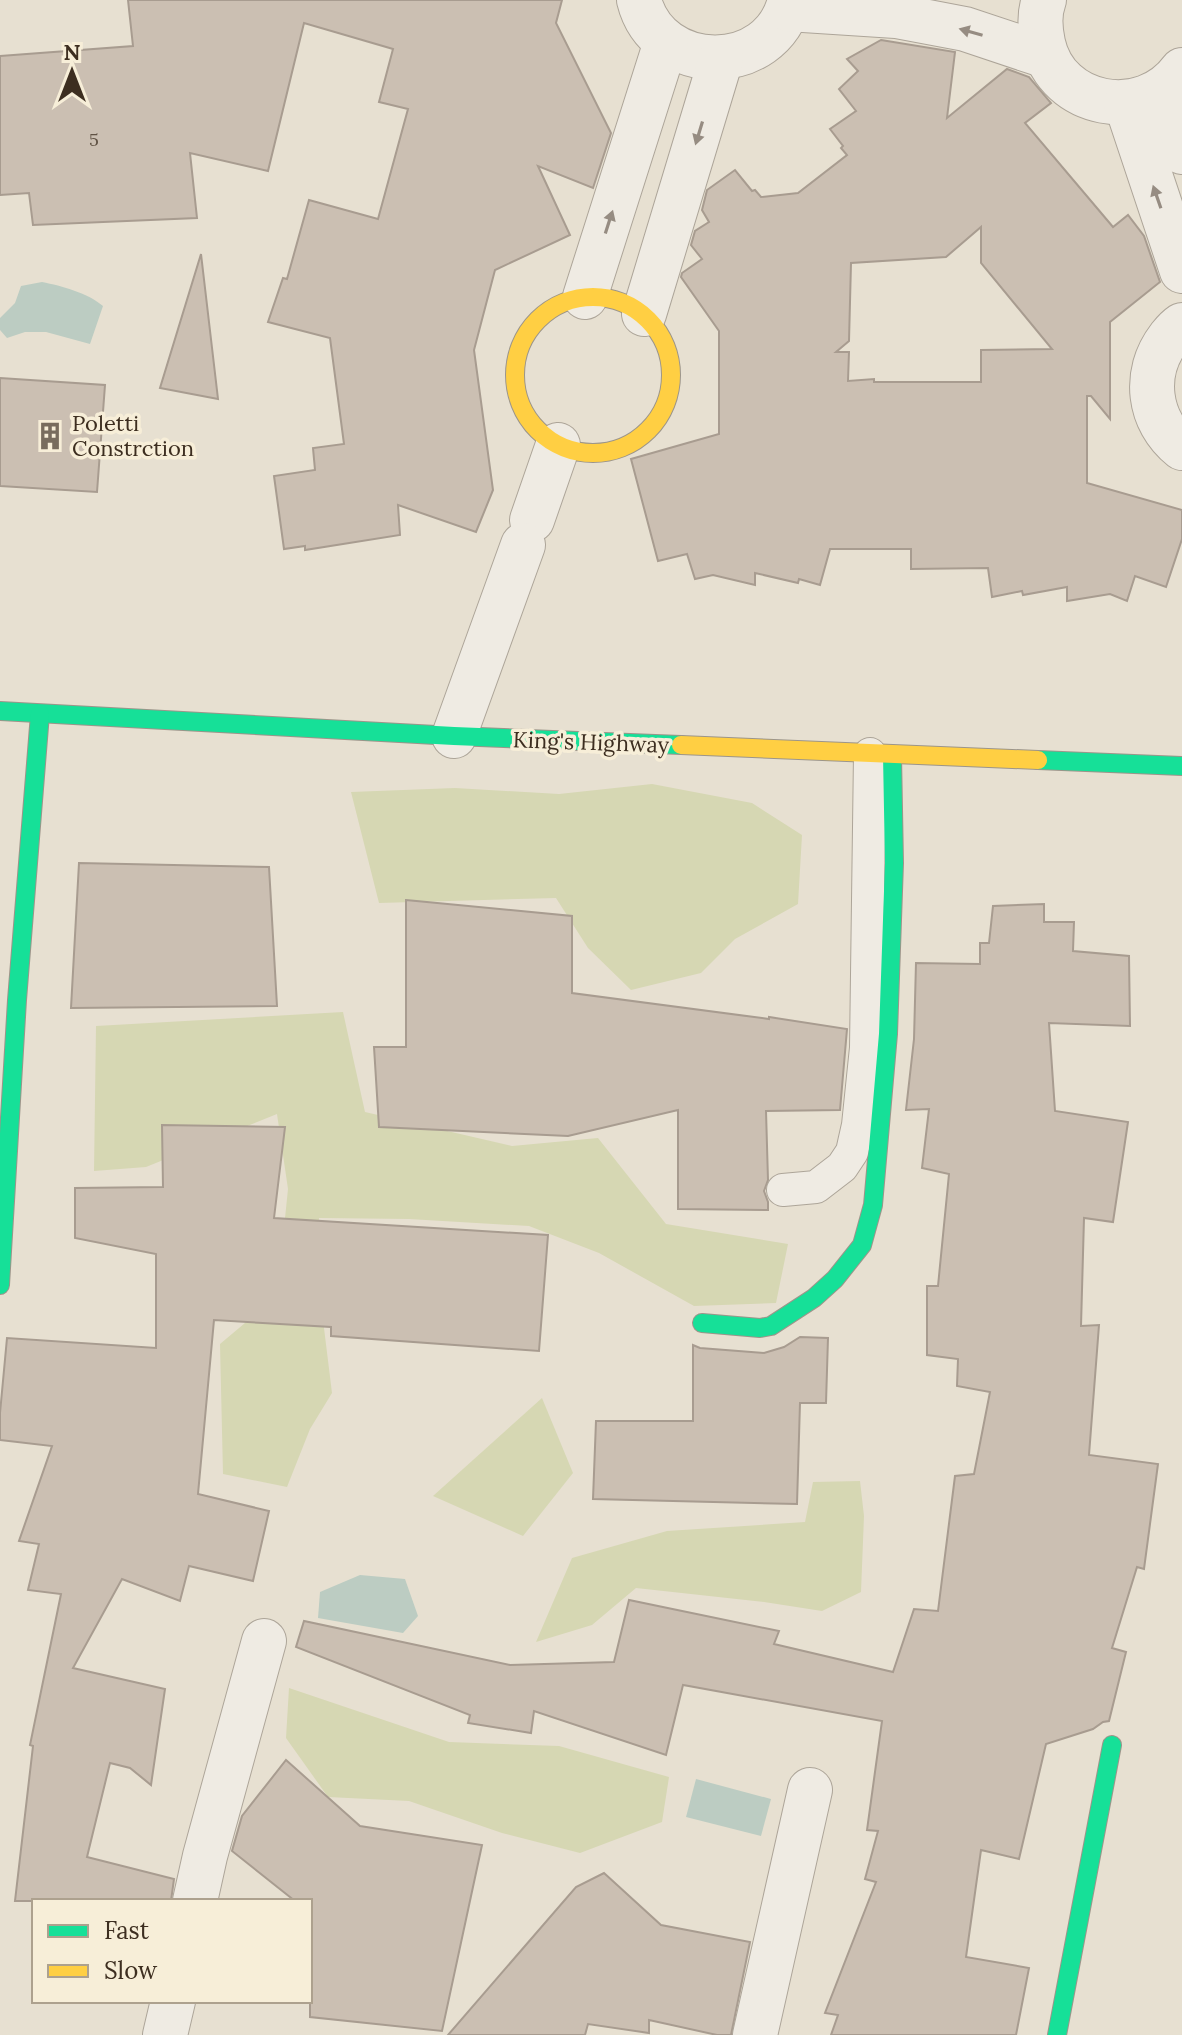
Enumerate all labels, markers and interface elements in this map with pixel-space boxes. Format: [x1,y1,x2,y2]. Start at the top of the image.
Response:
one-way arrow [959,25,984,37]
north arrow [32,32,112,112]
text: N [63,38,81,66]
one-way arrow [692,122,705,146]
house number: 5 [89,128,99,151]
one-way arrow [1151,184,1163,208]
one-way arrow [603,210,615,234]
place label: Poletti Constrction [72,409,194,462]
building icon: Poletti Constrction [35,421,65,451]
street label: King's Highway [512,725,670,759]
legend [32,1899,312,2003]
text: Fast [104,1915,150,1946]
text: Slow [104,1955,158,1986]

